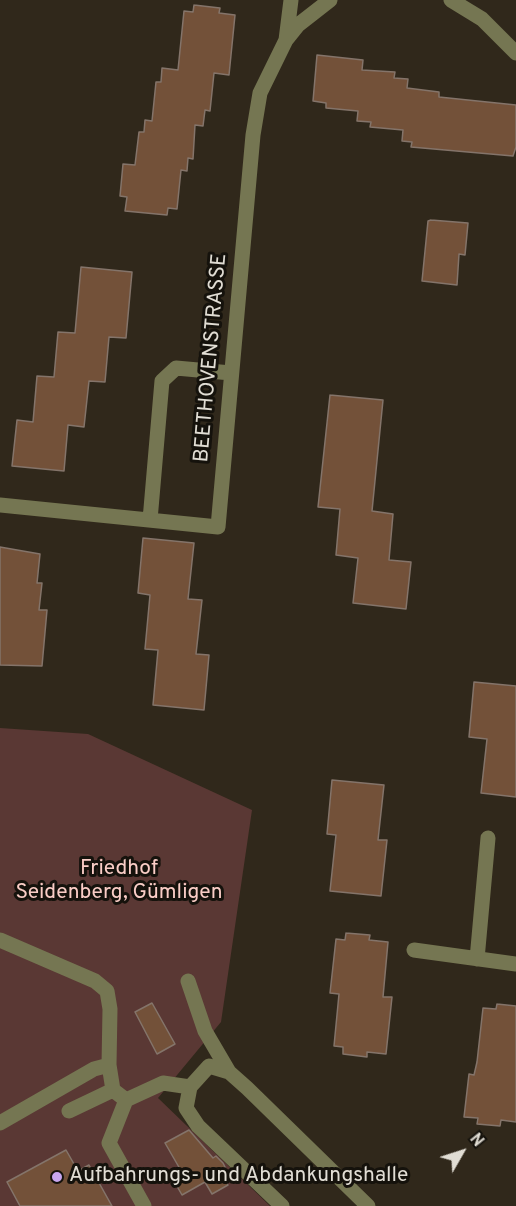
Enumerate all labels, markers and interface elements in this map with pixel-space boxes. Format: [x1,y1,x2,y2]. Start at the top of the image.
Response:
street label: BEETHOVENSTRASSE [190,252,234,464]
park label: Friedhof Seidenberg, Gümligen [15,857,223,907]
north arrow [432,1122,492,1182]
text: N [465,1130,487,1151]
place label: Aufbahrungs- und Abdankungshalle [69,1164,408,1190]
marker: Aufbahrungs- und Abdankungshalle [50,1170,64,1184]

